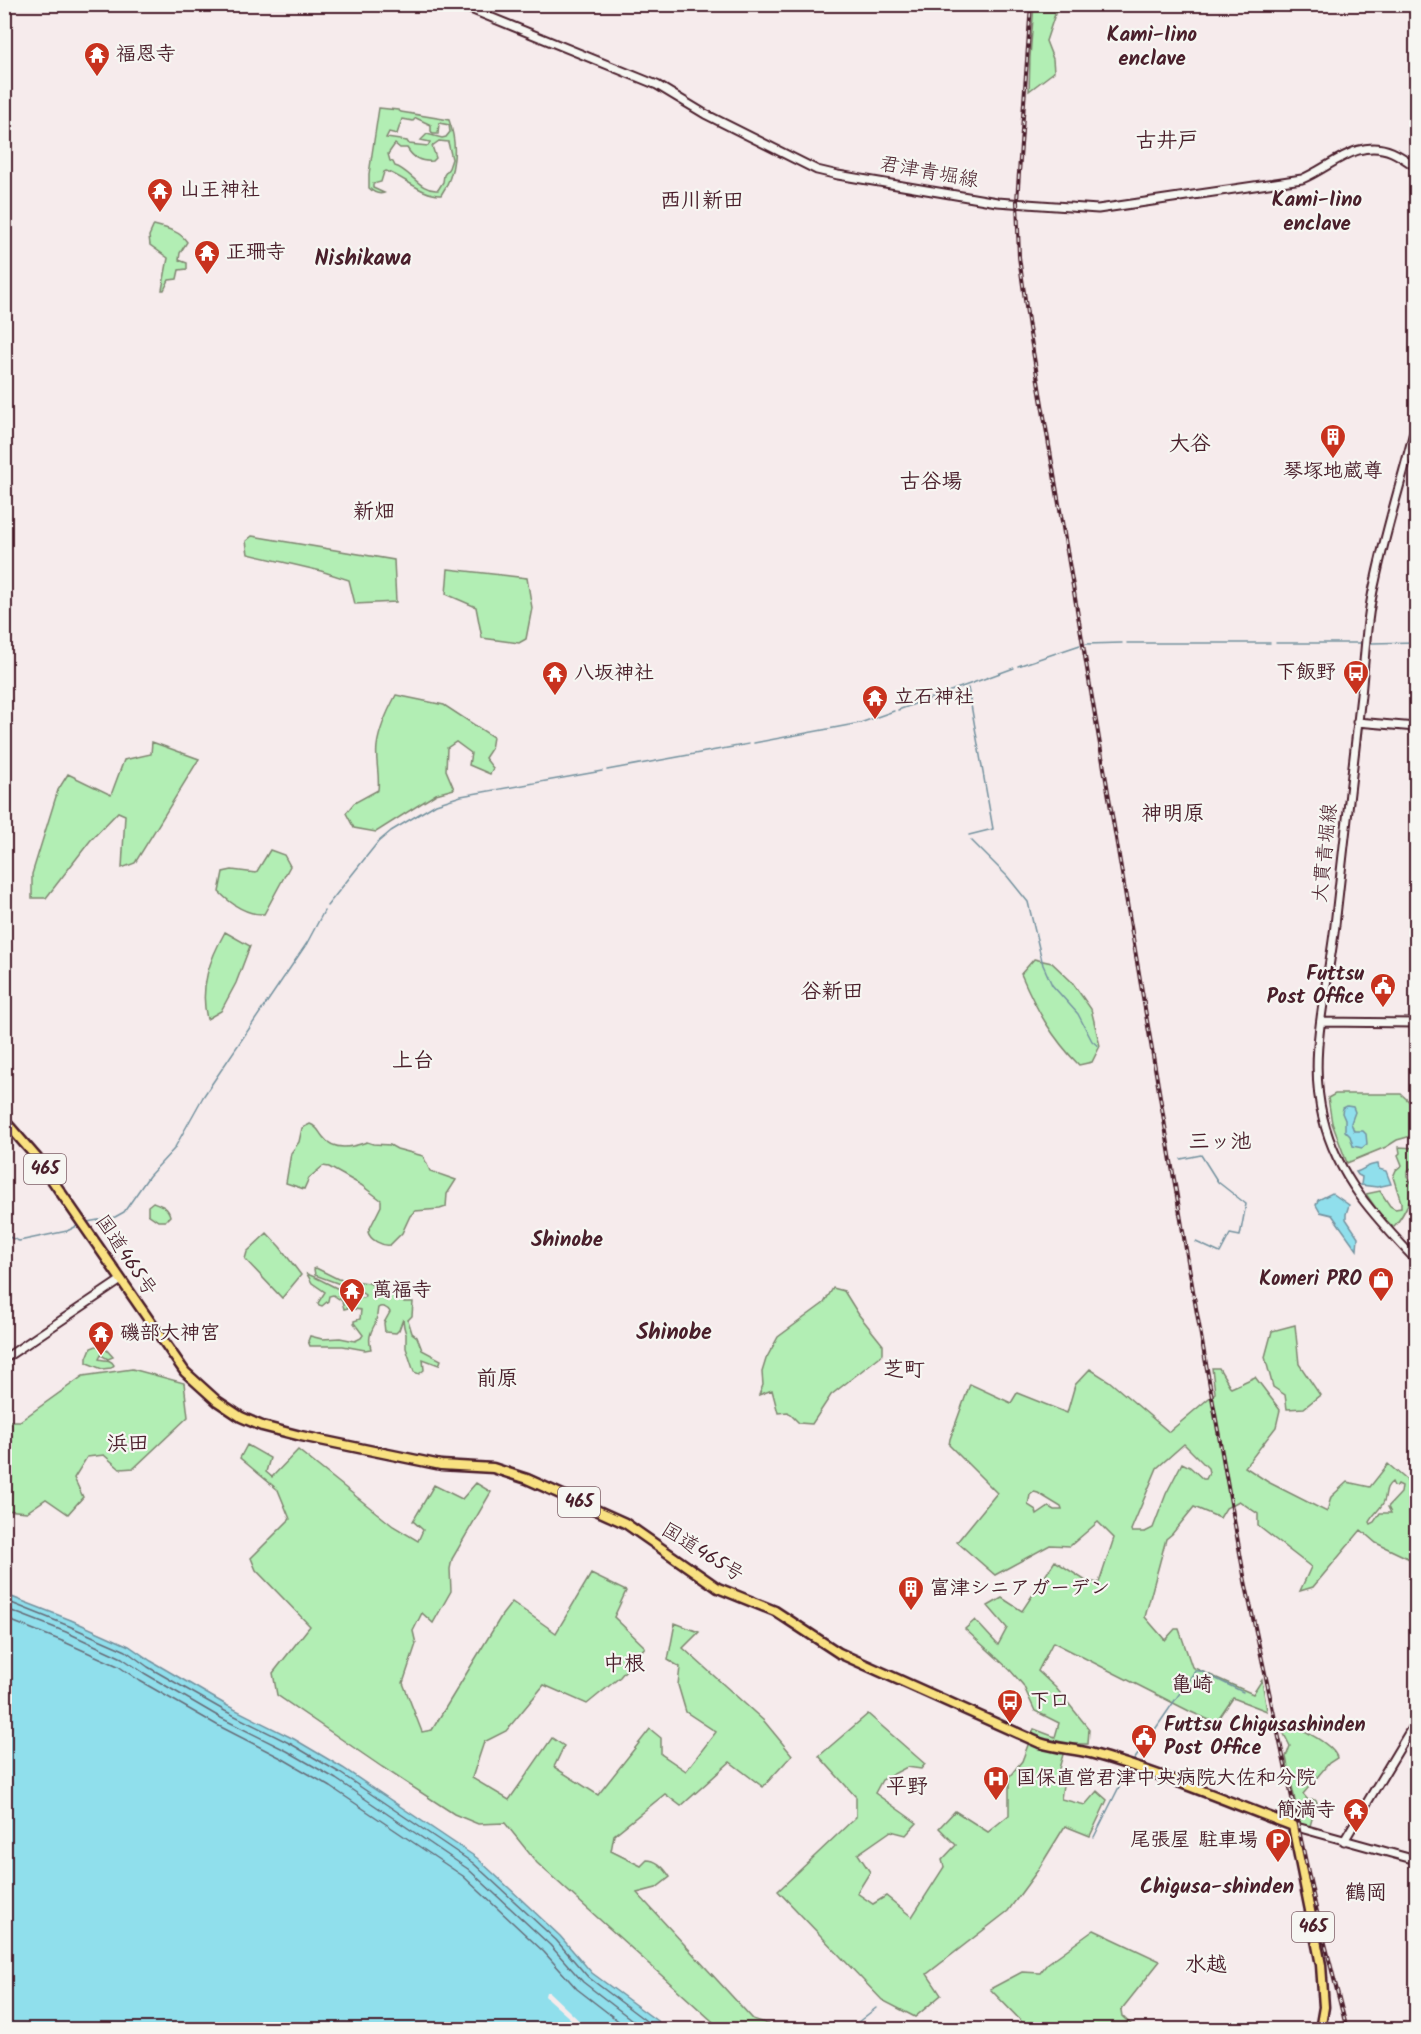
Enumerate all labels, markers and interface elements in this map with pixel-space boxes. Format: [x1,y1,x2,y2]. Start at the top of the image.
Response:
district label: Kami-Iino enclave [1107,19,1198,76]
place label: 福恩寺 [116,39,176,71]
temple icon: 福恩寺 [82,40,112,78]
district label: 古井戸 [1136,125,1199,158]
street label: 君津青堀線 [877,149,981,197]
place label: 山王神社 [180,175,260,207]
temple icon: 山王神社 [145,176,175,214]
district label: Kami-Iino enclave [1272,184,1363,241]
district label: 西川新田 [660,185,744,218]
place label: 正珊寺 [226,237,286,269]
temple icon: 正珊寺 [192,238,222,276]
district label: Nishikawa [315,242,411,277]
building icon: 琴塚地蔵尊 [1318,422,1348,460]
district label: 大谷 [1169,428,1211,461]
place label: 琴塚地蔵尊 [1283,456,1383,488]
district label: 古谷場 [900,466,963,499]
district label: 新畑 [353,496,395,529]
place label: 下飯野 [1276,657,1336,689]
place label: 八坂神社 [574,658,654,690]
bus stop icon: 下飯野 [1341,658,1371,696]
temple icon: 八坂神社 [540,659,570,697]
place label: 立石神社 [894,682,974,714]
temple icon: 立石神社 [860,683,890,721]
district label: 神明原 [1142,798,1205,831]
street label: 大貫青堀線 [1305,802,1347,904]
place label: Futtsu Post Office [1267,959,1364,1014]
public building icon: Futtsu Post Office [1368,971,1398,1009]
district label: 谷新田 [801,976,864,1009]
district label: 上台 [392,1045,434,1078]
district label: 三ッ池 [1189,1126,1252,1159]
road number: 465 [24,1154,66,1184]
street label: 国道465号 [86,1209,164,1303]
district label: Shinobe [531,1224,603,1257]
place label: Komeri PRO [1259,1264,1363,1296]
shop icon: Komeri PRO [1366,1265,1396,1303]
place label: 萬福寺 [372,1275,432,1307]
temple icon: 萬福寺 [337,1276,367,1314]
district label: Shinobe [636,1316,712,1351]
place label: 磯部大神宮 [120,1318,220,1350]
temple icon: 磯部大神宮 [86,1319,116,1357]
district label: 芝町 [883,1354,925,1387]
district label: 前原 [476,1363,518,1396]
district label: 浜田 [107,1428,149,1461]
road number: 465 [558,1487,600,1517]
street label: 国道465号 [654,1515,750,1591]
place label: 富津シニアガーデン [930,1573,1110,1605]
building icon: 富津シニアガーデン [896,1574,926,1612]
district label: 中根 [603,1648,645,1681]
district label: 亀崎 [1171,1669,1213,1702]
place label: 下口 [1030,1686,1070,1718]
bus stop icon: 下口 [995,1687,1025,1725]
place label: Futtsu Chigusashinden Post Office [1164,1710,1366,1765]
public building icon: Futtsu Chigusashinden Post Office [1129,1722,1159,1760]
place label: 国保直営君津中央病院大佐和分院 [1016,1763,1316,1795]
hospital icon: 国保直営君津中央病院大佐和分院 [981,1764,1011,1802]
district label: 平野 [886,1771,928,1804]
place label: 簡満寺 [1276,1795,1336,1827]
temple icon: 簡満寺 [1341,1796,1371,1834]
place label: 尾張屋 駐車場 [1130,1825,1258,1857]
parking icon: 尾張屋 駐車場 [1263,1826,1293,1864]
district label: Chigusa-shinden [1140,1871,1294,1904]
district label: 鶴岡 [1345,1877,1387,1910]
road number: 465 [1292,1912,1334,1942]
district label: 水越 [1185,1949,1227,1982]

